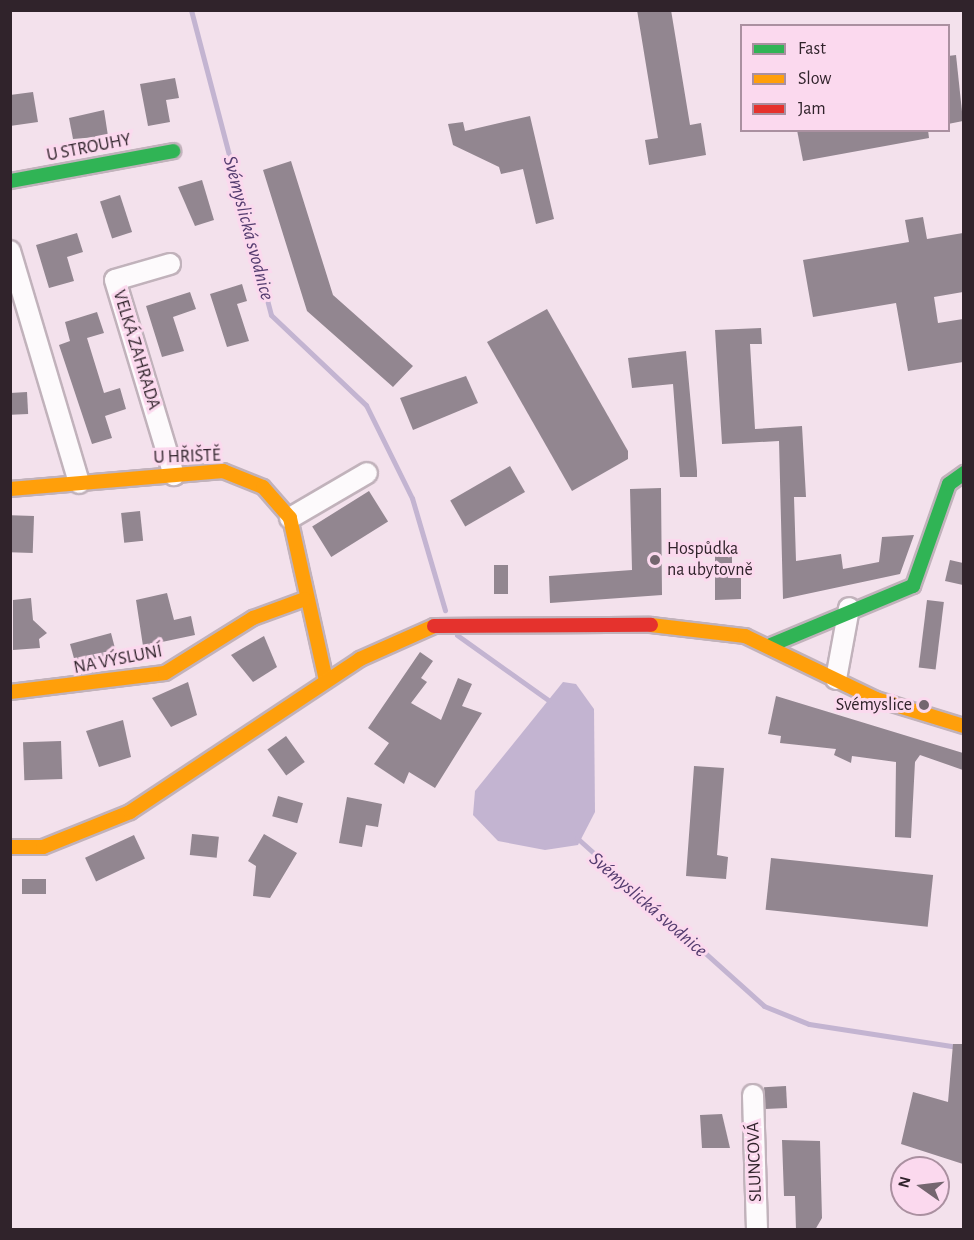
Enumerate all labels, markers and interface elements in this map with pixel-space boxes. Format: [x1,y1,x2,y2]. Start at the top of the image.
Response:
legend [740,24,950,132]
text: Fast [798,40,826,58]
text: Slow [798,70,831,88]
text: Jam [798,100,826,118]
street label: U STROUHY [45,129,133,167]
water label: Svémyslická svodnice [217,153,279,303]
street label: VELKÁ ZAHRADA [108,288,164,412]
street label: U HŘIŠTĚ [153,445,221,469]
place label: Hospůdka na ubytovně [667,539,753,582]
marker: Hospůdka na ubytovně [648,553,662,567]
street label: NA VÝSLUNÍ [72,641,164,679]
place label: Svémyslice [836,694,912,716]
marker: Svémyslice [917,698,931,712]
water label: Svémyslická svodnice [584,847,712,963]
street label: SLUNCOVÁ [743,1122,767,1202]
north arrow [890,1156,950,1216]
text: N [895,1175,914,1189]

